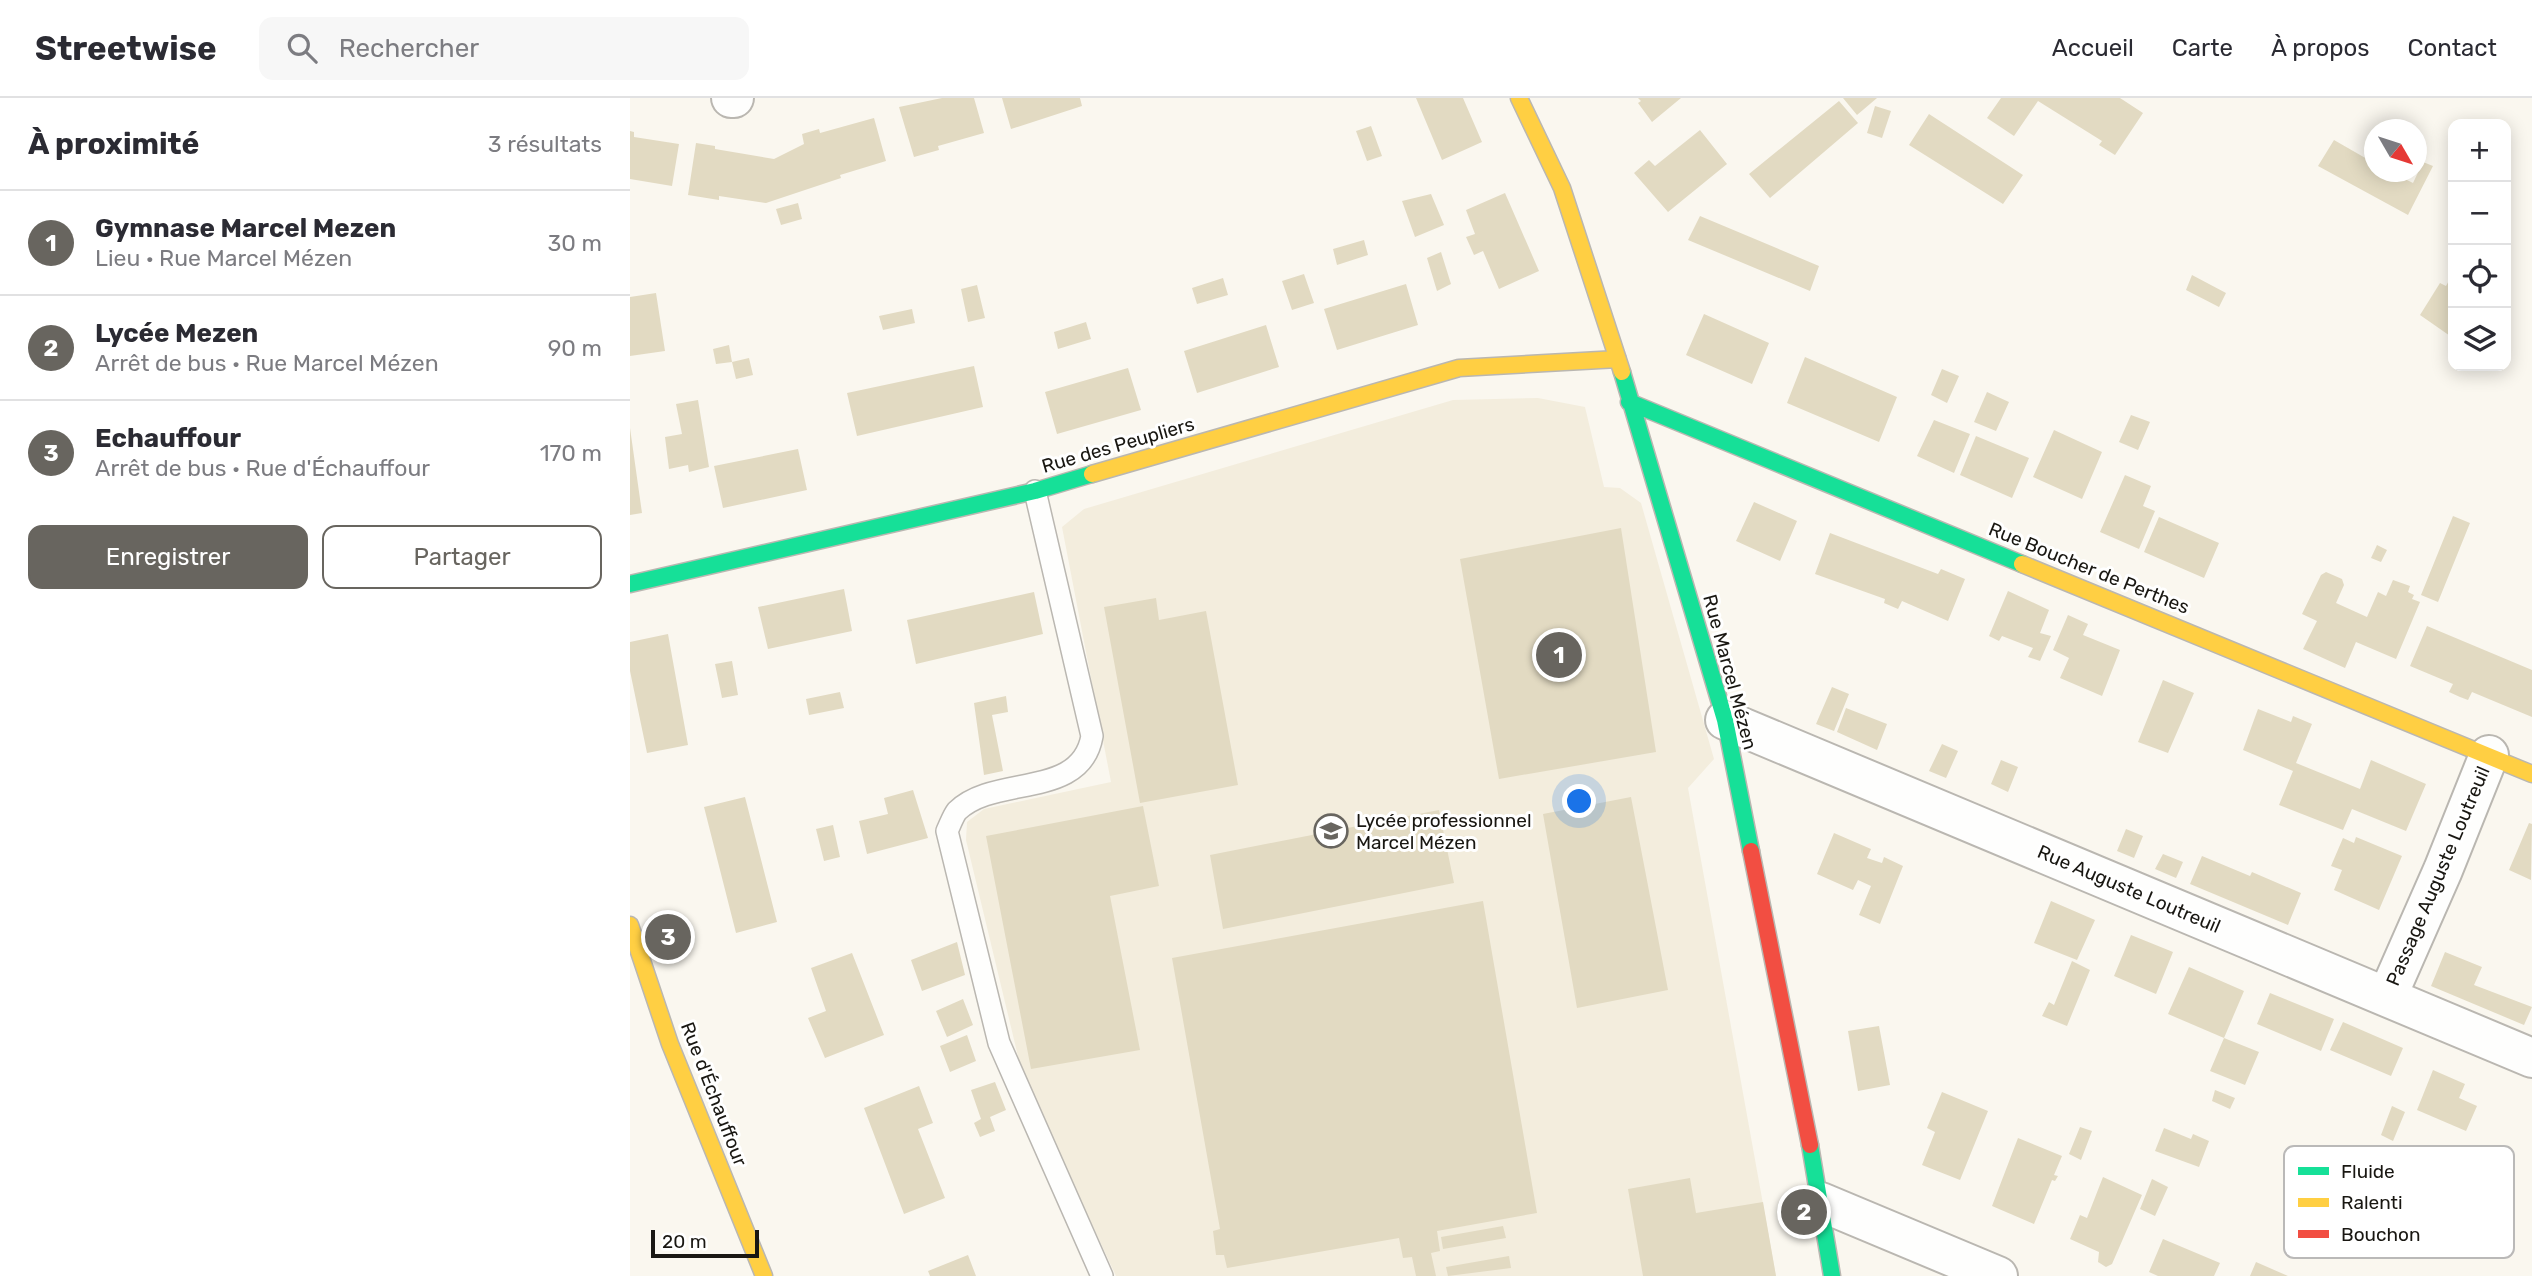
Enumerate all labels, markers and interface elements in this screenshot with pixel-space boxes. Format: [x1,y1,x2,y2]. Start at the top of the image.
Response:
search box [259,17,749,80]
text: Streetwise [35,29,217,68]
icon: search [283,29,321,67]
text: Rechercher [339,33,479,64]
text: Accueil [2052,34,2134,62]
text: Carte [2172,34,2233,62]
text: À propos [2271,34,2370,62]
text: Contact [2408,34,2497,62]
north arrow [2364,119,2427,182]
map controls [2448,119,2511,371]
button: + [2448,119,2511,182]
text: À proximité [28,126,199,162]
text: 3 résultats [488,130,602,158]
button: − [2448,182,2511,245]
text: Gymnase Marcel Mezen [95,213,396,244]
text: 1 [45,229,57,257]
text: 30 m [547,229,602,257]
text: Lieu · Rue Marcel Mézen [95,244,352,272]
button: locate [2448,245,2511,308]
button: layers [2448,308,2511,371]
text: Lycée Mezen [95,318,258,349]
text: 2 [44,334,58,362]
text: 90 m [548,334,602,362]
text: Arrêt de bus · Rue Marcel Mézen [95,349,439,377]
street label: Rue des Peupliers [1039,412,1197,478]
text: Echauffour [95,423,241,454]
text: 3 [43,439,59,467]
text: 170 m [540,439,602,467]
text: Arrêt de bus · Rue d'Échauffour [95,454,430,482]
street label: Rue Boucher de Perthes [1985,517,2193,619]
button: Enregistrer [28,525,308,589]
button: Partager [322,525,602,589]
street label: Rue Marcel Mézen [1698,592,1762,752]
pin: 1 [1536,629,1582,681]
street label: Passage Auguste Loutreuil [2381,763,2495,989]
your location [1562,784,1596,818]
place label: Lycée professionnel Marcel Mézen [1356,809,1532,854]
school or university icon: Lycée professionnel Marcel Mézen [1312,812,1350,850]
street label: Rue Auguste Loutreuil [2034,840,2224,938]
pin: 3 [645,911,691,963]
street label: Rue d'Échauffour [676,1019,752,1170]
legend [2284,1146,2514,1258]
text: Fluide [2341,1160,2395,1183]
pin: 2 [1781,1186,1827,1238]
text: Ralenti [2341,1191,2403,1214]
text: Bouchon [2341,1223,2421,1246]
scale bar [651,1227,760,1259]
text: 20 m [662,1230,707,1253]

